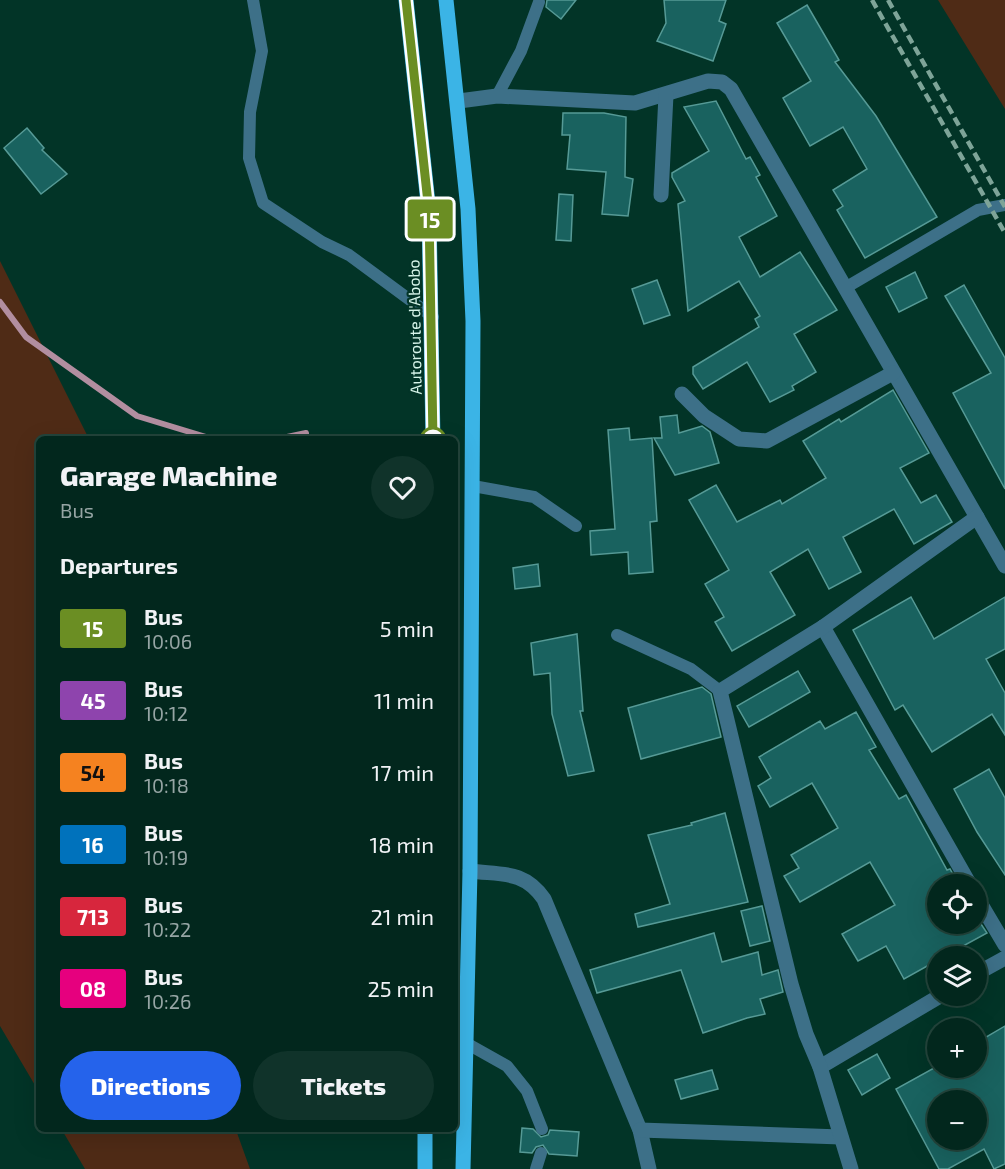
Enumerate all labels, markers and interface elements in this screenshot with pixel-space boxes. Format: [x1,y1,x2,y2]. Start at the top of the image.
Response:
line badge: 15 [403,200,457,238]
text: 15 [420,207,440,232]
street label: Autoroute d'Abobo [403,259,425,395]
unlabelled marker [420,427,446,453]
button: heart [371,456,434,519]
text: Garage Machine [60,458,277,492]
text: Bus [60,498,94,522]
text: Departures [60,552,178,578]
text: Bus [144,603,183,629]
text: 5 min [380,615,434,641]
text: 15 [83,616,103,641]
text: 10:06 [144,629,192,653]
text: Bus [144,675,183,701]
text: 11 min [374,687,434,713]
text: 45 [81,688,105,713]
text: 10:12 [144,701,188,725]
text: Bus [144,747,183,773]
text: 17 min [372,759,434,785]
text: 54 [81,760,105,785]
text: 10:18 [144,773,189,797]
text: Bus [144,819,183,845]
text: 18 min [369,831,434,857]
text: 16 [82,832,104,857]
text: 10:19 [144,845,188,869]
map controls [927,874,987,1150]
button: locate [927,874,987,934]
text: Bus [144,891,183,917]
text: 21 min [370,903,434,929]
text: 713 [77,904,109,929]
text: 10:22 [144,917,191,941]
button: layers [927,946,987,1006]
text: Bus [144,963,183,989]
text: 25 min [367,975,434,1001]
text: 08 [80,976,106,1001]
text: 10:26 [144,989,191,1013]
button: + [927,1018,987,1078]
button: Directions [60,1051,241,1120]
button: Tickets [253,1051,434,1120]
button: − [927,1090,987,1150]

